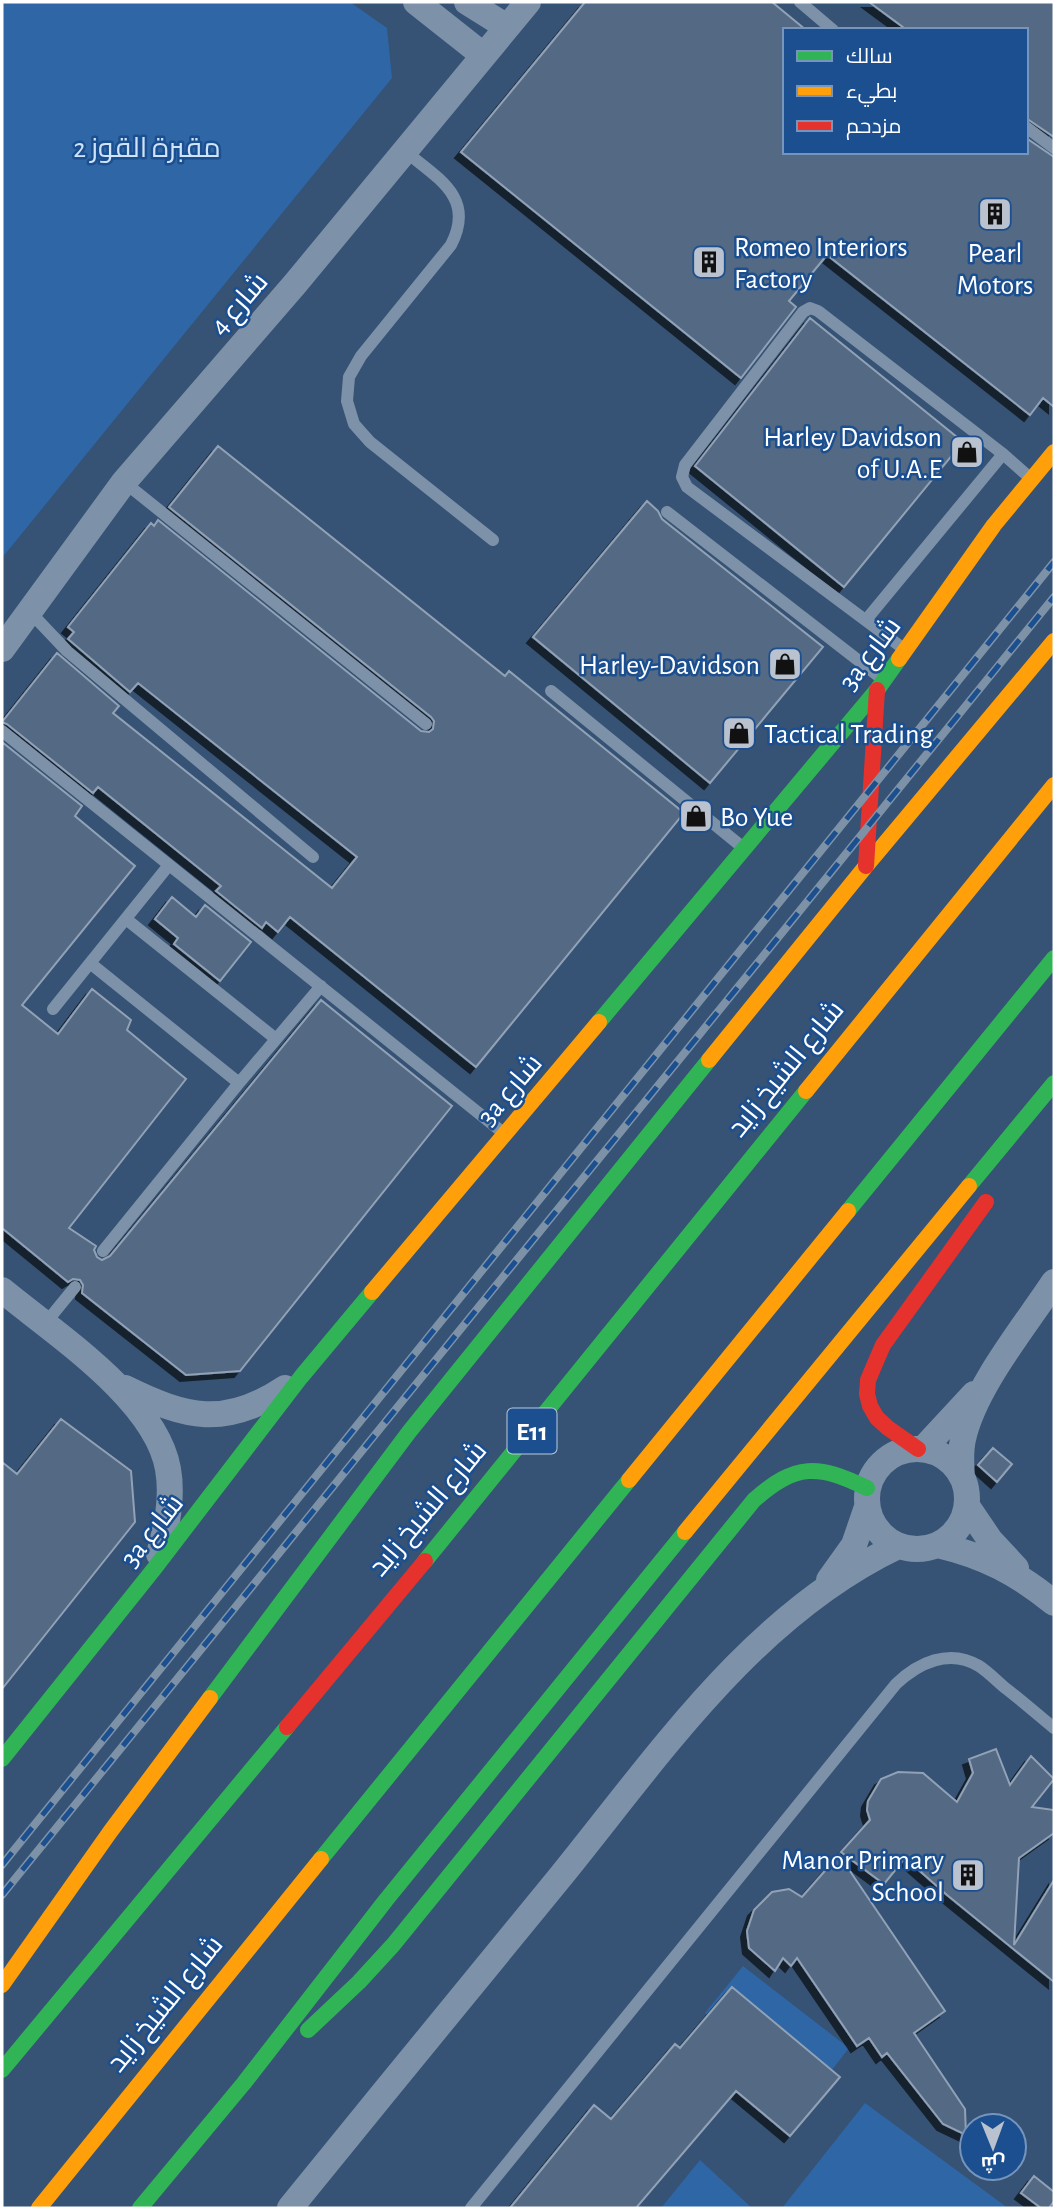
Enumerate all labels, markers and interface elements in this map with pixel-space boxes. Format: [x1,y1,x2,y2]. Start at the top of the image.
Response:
legend [783,28,1028,154]
text: سالك [846,46,893,67]
text: بطيء [846,81,897,107]
text: مزدحم [846,116,901,140]
park label: مقبرة القوز 2 [73,135,221,163]
building icon: Pearl Motors [976,195,1014,233]
place label: Romeo Interiors Factory [734,234,908,294]
place label: Pearl Motors [957,240,1033,300]
building icon: Romeo Interiors Factory [690,243,728,281]
street label: شارع 4 [204,267,276,343]
place label: Harley Davidson of U.A.E [763,424,942,484]
shop icon: Harley Davidson of U.A.E [948,433,986,471]
street label: 3a شارع [834,612,909,698]
shop icon: Harley-Davidson [766,645,804,683]
place label: Harley-Davidson [579,652,760,680]
shop icon: Tactical Trading [720,714,758,752]
place label: Tactical Trading [764,721,934,749]
shop icon: Bo Yue [677,797,715,835]
place label: Bo Yue [720,804,793,832]
street label: شارع الشيخ زايد [723,995,852,1144]
street label: 3a شارع [472,1049,550,1133]
road number: E11 [508,1408,556,1454]
street label: شارع الشيخ زايد [364,1436,495,1584]
street label: 3a شارع [115,1489,192,1575]
place label: Manor Primary School [782,1847,944,1907]
building icon: Manor Primary School [949,1856,987,1894]
street label: شارع الشيخ زايد [102,1930,231,2079]
north arrow [958,2112,1028,2182]
text: ش [981,2152,1006,2173]

